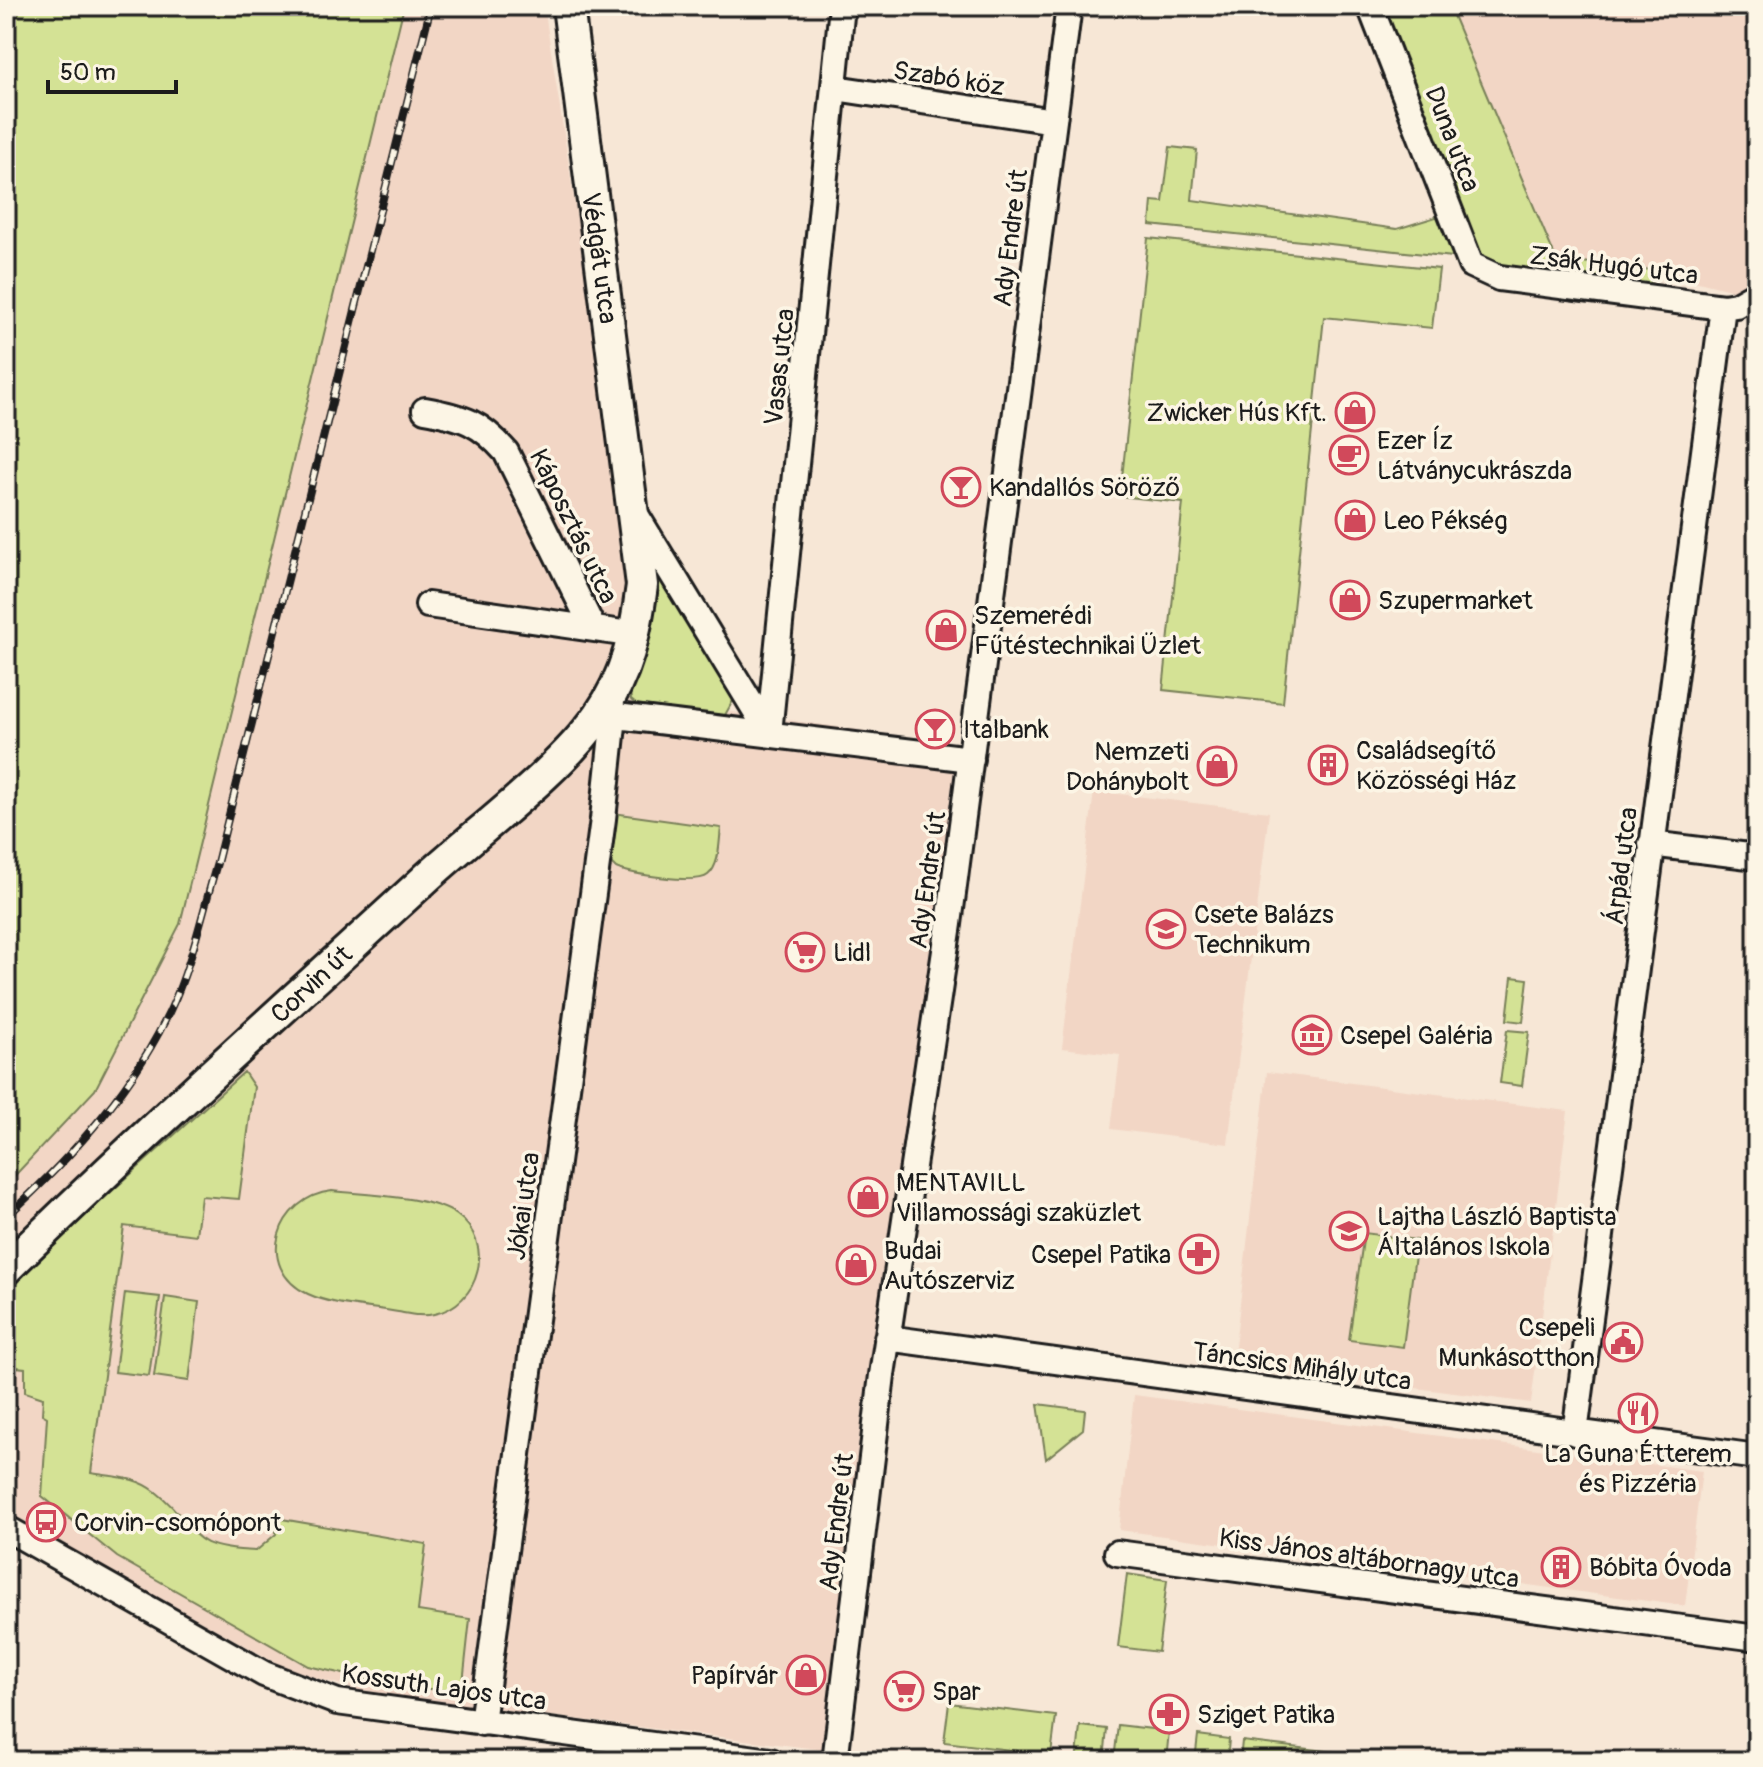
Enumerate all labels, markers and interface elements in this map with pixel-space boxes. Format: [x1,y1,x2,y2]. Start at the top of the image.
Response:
scale bar [48,44,176,94]
street label: Szabó köz [891,54,1007,104]
text: 50 m [60,58,116,87]
street label: Duna utca [1417,82,1487,197]
street label: Ady Endre út [987,167,1035,309]
street label: Védgát utca [574,190,624,326]
street label: Zsák Hugó utca [1528,240,1700,292]
street label: Vasas utca [758,307,802,427]
shop icon: Zwicker Hús Kft. [1334,391,1376,433]
place label: Zwicker Hús Kft. [1146,397,1327,429]
place label: Ezer Íz Látványcukrászda [1377,425,1572,487]
cafe icon: Ezer Íz Látványcukrászda [1328,434,1370,476]
street label: Káposztás utca [522,444,624,609]
bar icon: Kandallós Söröző [940,466,982,508]
place label: Kandallós Söröző [989,472,1180,504]
shop icon: Leo Pékség [1334,499,1376,541]
place label: Leo Pékség [1383,505,1508,537]
shop icon: Szupermarket [1329,579,1371,621]
place label: Szupermarket [1378,585,1533,617]
place label: Szemerédi Fűtéstechnikai Üzlet [974,600,1202,662]
shop icon: Szemerédi Fűtéstechnikai Üzlet [925,609,967,651]
bar icon: Italbank [914,708,956,750]
place label: Italbank [963,714,1049,746]
place label: Családsegítő Közösségi Ház [1356,735,1516,797]
place label: Nemzeti Dohánybolt [1066,736,1190,798]
building icon: Családsegítő Közösségi Ház [1307,744,1349,786]
shop icon: Nemzeti Dohánybolt [1196,745,1238,787]
street label: Árpád utca [1599,805,1645,927]
street label: Ady Endre út [903,809,954,951]
place label: Csete Balázs Technikum [1194,899,1334,961]
school or university icon: Csete Balázs Technikum [1145,908,1187,950]
supermarket icon: Lidl [784,931,826,973]
place label: Lidl [833,937,871,969]
street label: Corvin út [264,939,359,1030]
museum icon: Csepel Galéria [1291,1014,1333,1056]
place label: Csepel Galéria [1340,1020,1493,1052]
street label: Jókai utca [501,1150,547,1262]
place label: MENTAVILL Villamossági szaküzlet [896,1167,1142,1229]
shop icon: MENTAVILL Villamossági szaküzlet [847,1176,889,1218]
place label: Lajtha László Baptista Általános Iskola [1377,1201,1617,1263]
school or university icon: Lajtha László Baptista Általános Iskola [1328,1210,1370,1252]
pharmacy icon: Csepel Patika [1178,1233,1220,1275]
place label: Budai Autószerviz [884,1235,1015,1297]
place label: Csepel Patika [1031,1239,1171,1271]
shop icon: Budai Autószerviz [835,1244,877,1286]
place label: Csepeli Munkásotthon [1438,1312,1595,1374]
public building icon: Csepeli Munkásotthon [1602,1321,1644,1363]
street label: Táncsics Mihály utca [1190,1336,1413,1398]
restaurant icon: La Guna Étterem és Pizzéria [1617,1392,1659,1434]
place label: La Guna Étterem és Pizzéria [1544,1438,1732,1500]
street label: Ady Endre út [813,1451,861,1593]
bus stop icon: Corvin-csomópont [25,1501,67,1543]
place label: Corvin-csomópont [74,1507,282,1539]
street label: Kiss János altábornagy utca [1217,1522,1521,1596]
building icon: Bóbita Óvoda [1540,1546,1582,1588]
place label: Bóbita Óvoda [1589,1551,1732,1584]
shop icon: Papírvár [785,1654,827,1696]
street label: Kossuth Lajos utca [339,1658,548,1718]
place label: Papírvár [691,1660,779,1692]
supermarket icon: Spar [883,1670,925,1712]
place label: Spar [932,1676,982,1708]
pharmacy icon: Sziget Patika [1148,1693,1190,1735]
place label: Sziget Patika [1197,1699,1335,1731]

